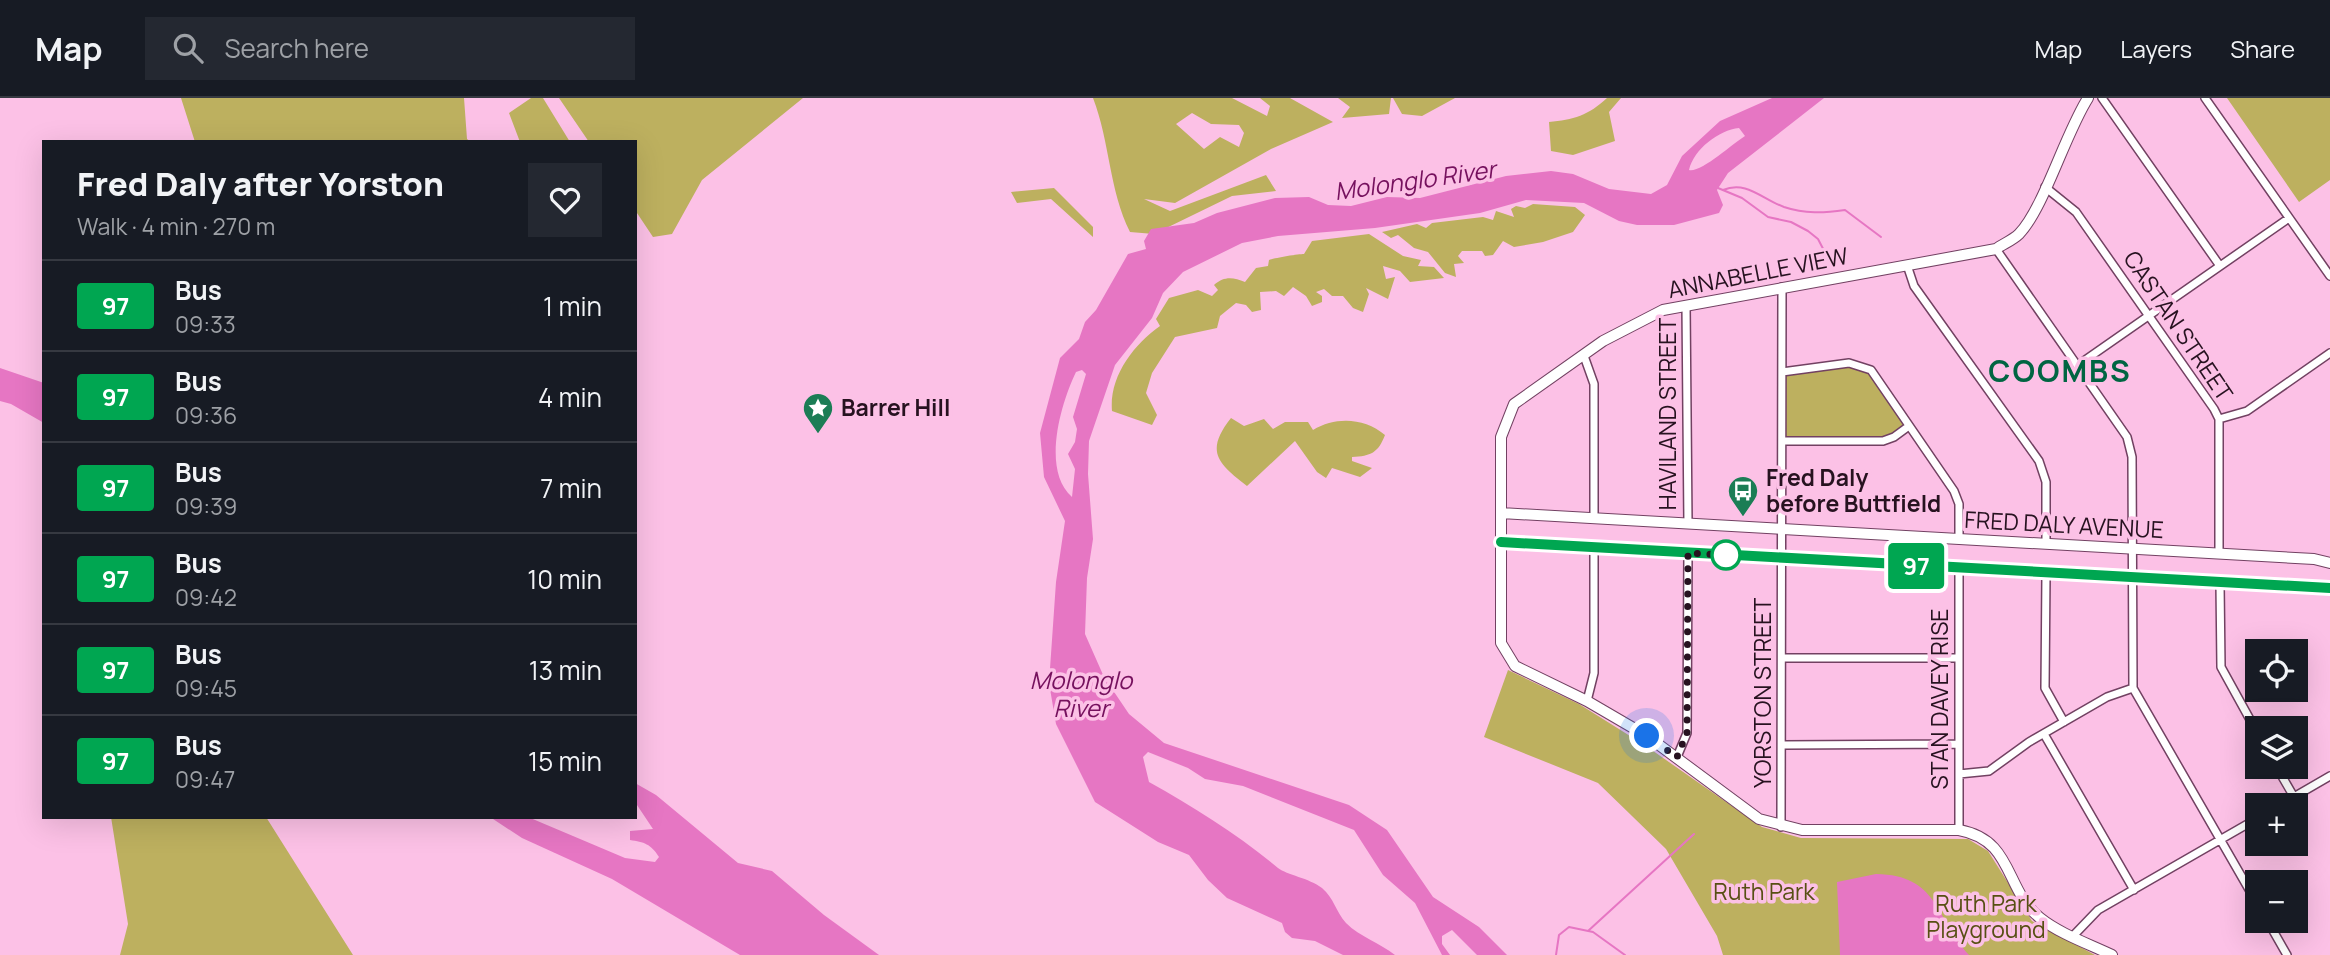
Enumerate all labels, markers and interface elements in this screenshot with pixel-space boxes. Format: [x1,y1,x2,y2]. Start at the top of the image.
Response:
search box [145,17,635,80]
text: Map [35,26,103,71]
icon: search [169,29,207,67]
text: Search here [225,30,369,66]
text: Map [2035,32,2082,65]
text: Layers [2120,32,2192,65]
text: Share [2230,32,2295,65]
water label: Molonglo River [1332,151,1501,207]
text: Fred Daly after Yorston [77,161,444,206]
button: heart [528,163,602,237]
text: Walk · 4 min · 270 m [77,210,275,242]
street label: ANNABELLE VIEW [1665,239,1851,305]
street label: CASTAN STREET [2117,244,2241,407]
text: Bus [175,272,222,308]
text: 1 min [543,288,602,324]
text: 97 [102,289,129,322]
text: 09:33 [175,308,236,340]
street label: HAVILAND STREET [1651,318,1683,510]
district label: COOMBS [1988,350,2132,391]
text: Bus [175,363,222,399]
text: 4 min [538,379,602,415]
text: 97 [102,380,129,413]
place icon: Barrer Hill [801,391,835,435]
place label: Barrer Hill [841,391,950,423]
text: 09:36 [175,399,237,431]
text: Bus [175,454,222,490]
place label: Fred Daly before Buttfield [1766,461,1941,519]
text: 7 min [540,470,602,506]
text: 97 [102,471,129,504]
bus stop icon: Fred Daly before Buttfield [1726,474,1760,518]
text: 09:39 [175,490,237,522]
street label: FRED DALY AVENUE [1964,503,2165,545]
unlabelled marker [1711,540,1741,570]
line badge: 97 [1884,543,1948,589]
text: Bus [175,545,222,581]
text: 97 [1902,549,1930,582]
text: 10 min [527,561,602,597]
text: 97 [102,562,129,595]
text: 09:42 [175,581,237,613]
street label: YORSTON STREET [1746,598,1778,788]
street label: STAN DAVEY RISE [1923,609,1955,789]
text: Bus [175,636,222,672]
map controls [2245,639,2308,933]
button: locate [2245,639,2308,702]
text: 13 min [529,652,602,688]
text: 97 [102,653,129,686]
water label: Molonglo River [1030,663,1134,724]
text: 09:45 [175,672,237,704]
button: layers [2245,716,2308,779]
your location [1629,718,1664,753]
text: Bus [175,727,222,763]
text: 15 min [528,743,602,779]
text: 97 [102,744,129,777]
text: 09:47 [175,763,235,795]
button: + [2245,793,2308,856]
button: − [2245,870,2308,933]
park label: Ruth Park [1713,875,1815,907]
park label: Ruth Park Playground [1926,887,2046,945]

